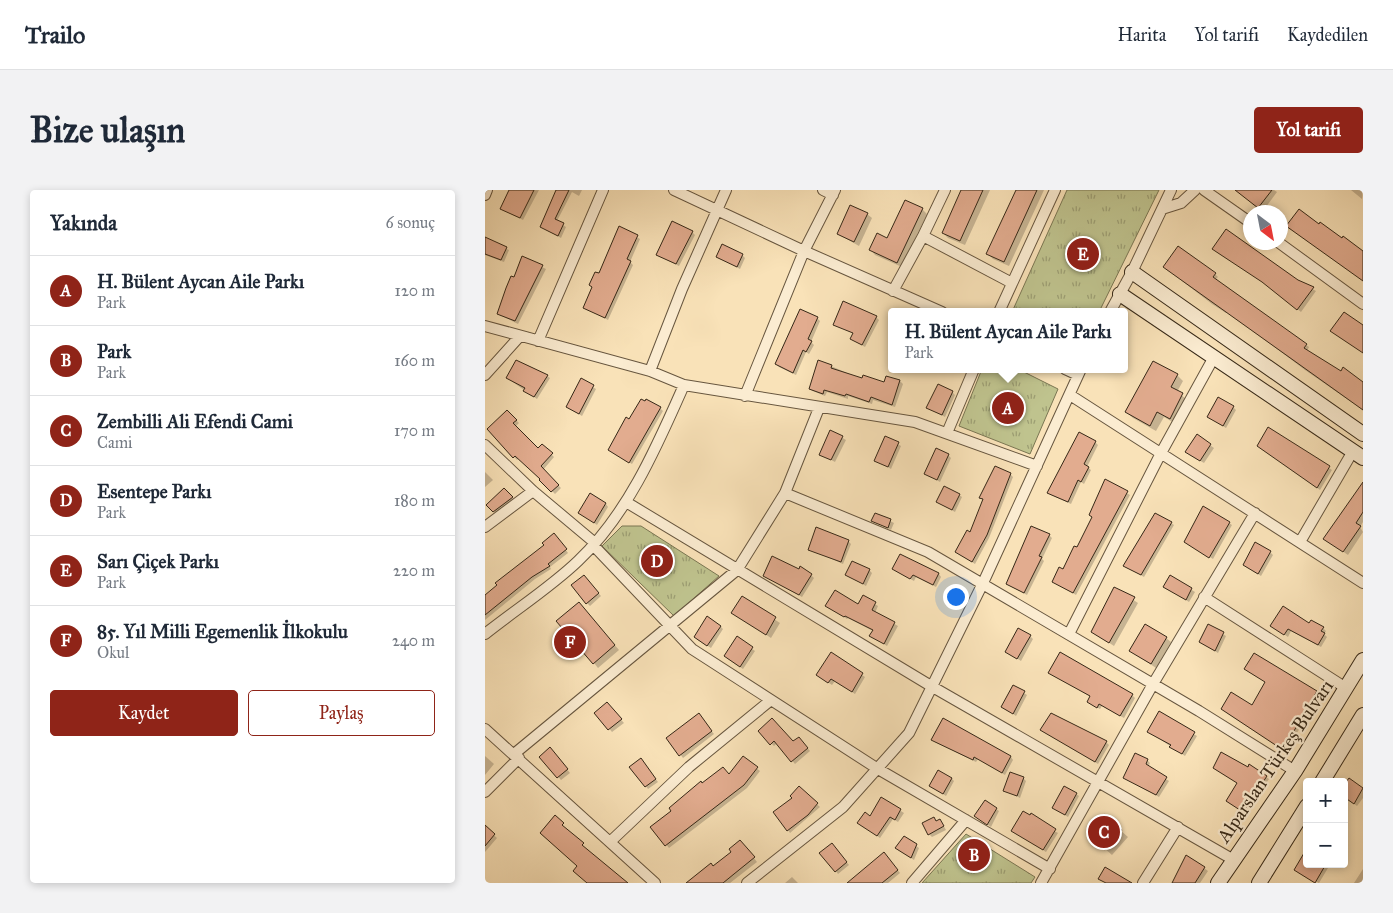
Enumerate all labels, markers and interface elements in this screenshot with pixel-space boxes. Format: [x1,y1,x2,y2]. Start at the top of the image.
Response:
text: Trailo [25,20,85,50]
text: Harita [1117,24,1166,46]
text: Yol tarifi [1194,24,1259,46]
text: Kaydedilen [1287,24,1368,46]
button: Yol tarifi [1254,107,1363,153]
text: Bize ulaşın [30,109,185,152]
north arrow [1243,205,1288,250]
text: Yakında [50,210,117,236]
text: 6 sonuç [385,213,435,232]
pin: E [1067,235,1099,273]
text: H. Bülent Aycan Aile Parkı [97,270,304,293]
text: A [61,281,71,300]
text: 120 m [395,281,435,300]
text: Park [97,293,126,312]
popup [888,308,1128,373]
text: H. Bülent Aycan Aile Parkı [904,320,1112,343]
text: Park [97,340,131,363]
text: Park [904,343,933,362]
text: B [61,351,71,370]
text: 160 m [394,351,435,370]
text: Park [97,363,126,382]
pin: A [992,389,1024,427]
text: Zembilli Ali Efendi Cami [97,410,293,433]
text: C [61,421,71,440]
text: 170 m [394,421,435,440]
text: Cami [97,433,133,452]
text: Esentepe Parkı [97,480,211,503]
text: D [60,491,72,510]
text: 180 m [394,491,435,510]
text: Park [97,503,126,522]
pin: D [641,542,673,580]
text: Sarı Çiçek Parkı [97,550,219,573]
text: E [60,561,72,580]
text: 220 m [393,561,435,580]
text: Park [97,573,126,592]
your location [943,584,969,610]
text: 85. Yıl Milli Egemenlik İlkokulu [97,620,348,643]
pin: F [554,623,586,661]
text: F [61,631,71,650]
text: 240 m [392,631,435,650]
text: Okul [97,643,129,662]
street label: Alparslan Türkeş Bulvarı [1211,675,1338,848]
button: Kaydet [50,690,238,736]
button: Paylaş [248,690,435,736]
map controls [1303,778,1348,868]
button: + [1303,778,1348,823]
pin: C [1088,813,1120,851]
button: − [1303,823,1348,868]
pin: B [958,836,990,874]

